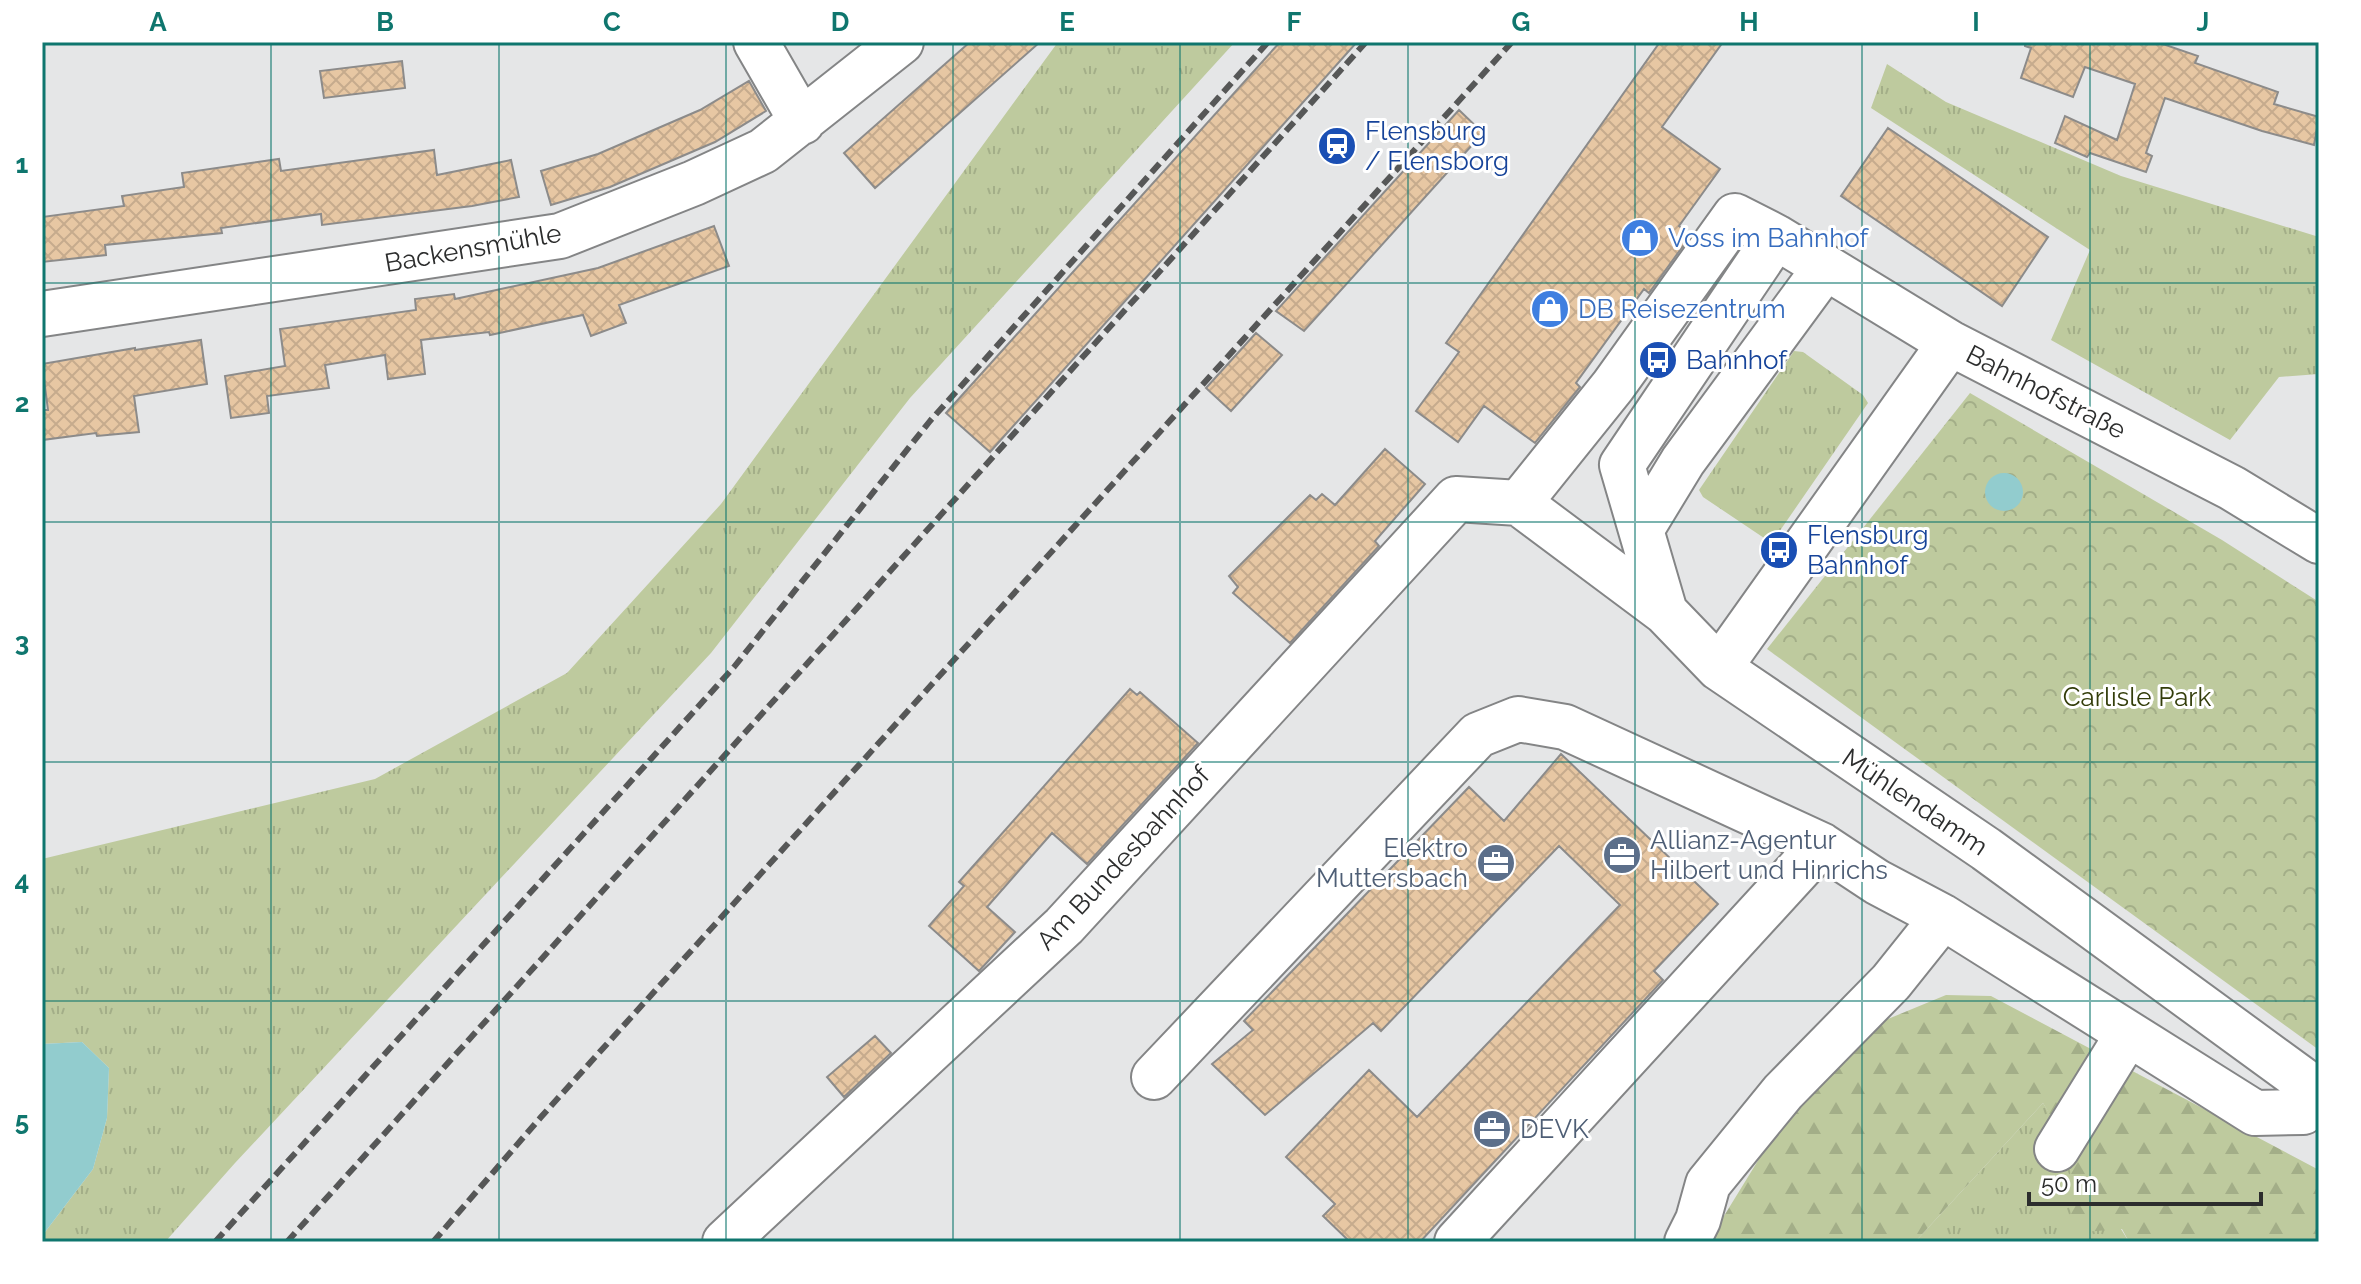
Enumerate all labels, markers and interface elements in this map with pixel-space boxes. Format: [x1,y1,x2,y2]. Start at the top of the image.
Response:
text: A [149,7,167,37]
text: B [376,7,394,37]
text: C [603,7,621,37]
text: D [831,7,849,37]
text: E [1059,7,1075,37]
text: F [1287,7,1302,37]
text: G [1512,7,1530,37]
text: H [1739,7,1759,37]
text: I [1972,7,1980,37]
text: J [2197,7,2209,37]
place label: Flensburg / Flensborg [1365,116,1509,176]
station icon: Flensburg / Flensborg [1316,125,1358,167]
text: 1 [16,149,29,179]
shop icon: Voss im Bahnhof [1619,217,1661,259]
street label: Backensmühle [382,218,564,278]
place label: Voss im Bahnhof [1668,223,1870,253]
shop icon: DB Reisezentrum [1529,288,1571,330]
place label: DB Reisezentrum [1578,294,1786,324]
bus stop icon: Bahnhof [1637,339,1679,381]
street label: Bahnhofstraße [1961,339,2131,445]
place label: Bahnhof [1686,345,1788,375]
text: 2 [15,388,29,418]
place label: Flensburg Bahnhof [1807,520,1929,580]
bus stop icon: Flensburg Bahnhof [1758,529,1800,571]
text: 3 [15,627,29,657]
park label: Carlisle Park [2063,682,2211,712]
street label: Mühlendamm [1837,742,1993,862]
street label: Am Bundesbahnhof [1030,759,1217,956]
place label: Allianz-Agentur Hilbert und Hinrichs [1650,825,1888,885]
place label: Elektro Muttersbach [1316,833,1468,893]
office icon: Allianz-Agentur Hilbert und Hinrichs [1601,834,1643,876]
office icon: Elektro Muttersbach [1475,842,1517,884]
text: 4 [15,866,29,896]
text: 5 [15,1106,29,1136]
office icon: DEVK [1471,1108,1513,1150]
place label: DEVK [1520,1114,1589,1144]
scale bar [2029,1156,2261,1206]
text: 50 m [2041,1169,2097,1198]

